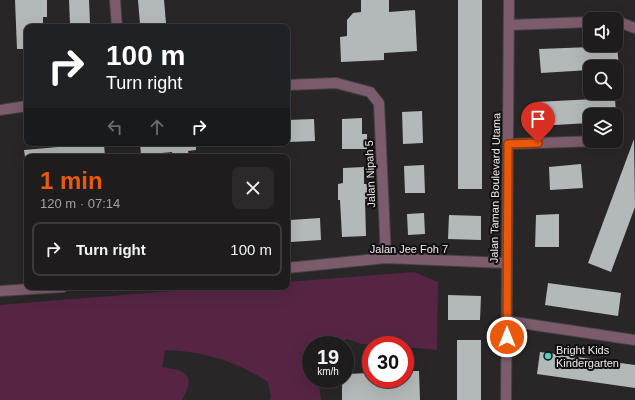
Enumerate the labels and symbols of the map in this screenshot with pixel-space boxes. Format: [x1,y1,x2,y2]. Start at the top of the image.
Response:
pin [521,102,555,143]
street label: Jalan Taman Boulevard Utama [488,112,502,263]
street label: Jalan Nipah 5 [363,140,377,208]
street label: Jalan Jee Foh 7 [370,243,448,255]
position arrow [486,316,528,358]
speed limit sign: 30 [362,336,414,388]
place label: Bright Kids Kindergarten [556,344,619,369]
marker: Bright Kids Kindergarten [543,351,553,361]

